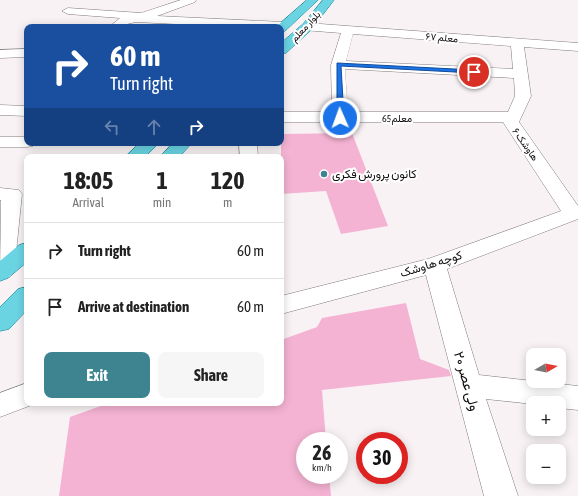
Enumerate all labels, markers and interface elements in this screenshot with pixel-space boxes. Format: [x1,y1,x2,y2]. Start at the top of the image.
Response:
street label: بلوار معلم [288,9,323,45]
street label: معلم ۶۷ [425,31,459,45]
icon: right [44,40,96,92]
text: 60 m [110,40,160,72]
pin [457,55,491,89]
icon: arrive [463,61,485,83]
text: Turn right [110,73,173,94]
position arrow [319,97,361,139]
street label: معلم65 [382,113,412,125]
icon: left [101,116,123,138]
icon: ahead [143,116,165,138]
icon: right [185,116,207,138]
street label: هاوشک ۶ [509,126,541,163]
text: 18:05 [63,167,113,194]
text: 1 [156,167,168,194]
text: 120 [211,167,245,194]
place label: کانون پرورش فکری [332,167,417,182]
marker: کانون پرورش فکری [319,169,329,179]
text: Arrival [72,195,104,210]
text: min [153,195,171,210]
text: m [223,195,232,210]
icon: right [44,240,66,262]
text: Turn right [78,242,131,259]
text: 60 m [237,242,264,259]
street label: کوچه هاوشک [398,248,464,281]
icon: arrive [44,296,66,318]
text: Arrive at destination [78,298,189,315]
text: 60 m [237,298,264,315]
north arrow [526,348,566,388]
map controls [526,348,566,484]
street label: ولی عصر ۲۰ [450,349,483,413]
button: Exit [44,352,150,398]
button: Share [158,352,264,398]
button: + [526,396,566,436]
speed limit sign: 30 [356,432,408,484]
text: 26 [313,441,331,464]
button: − [526,444,566,484]
text: km/h [312,462,332,473]

